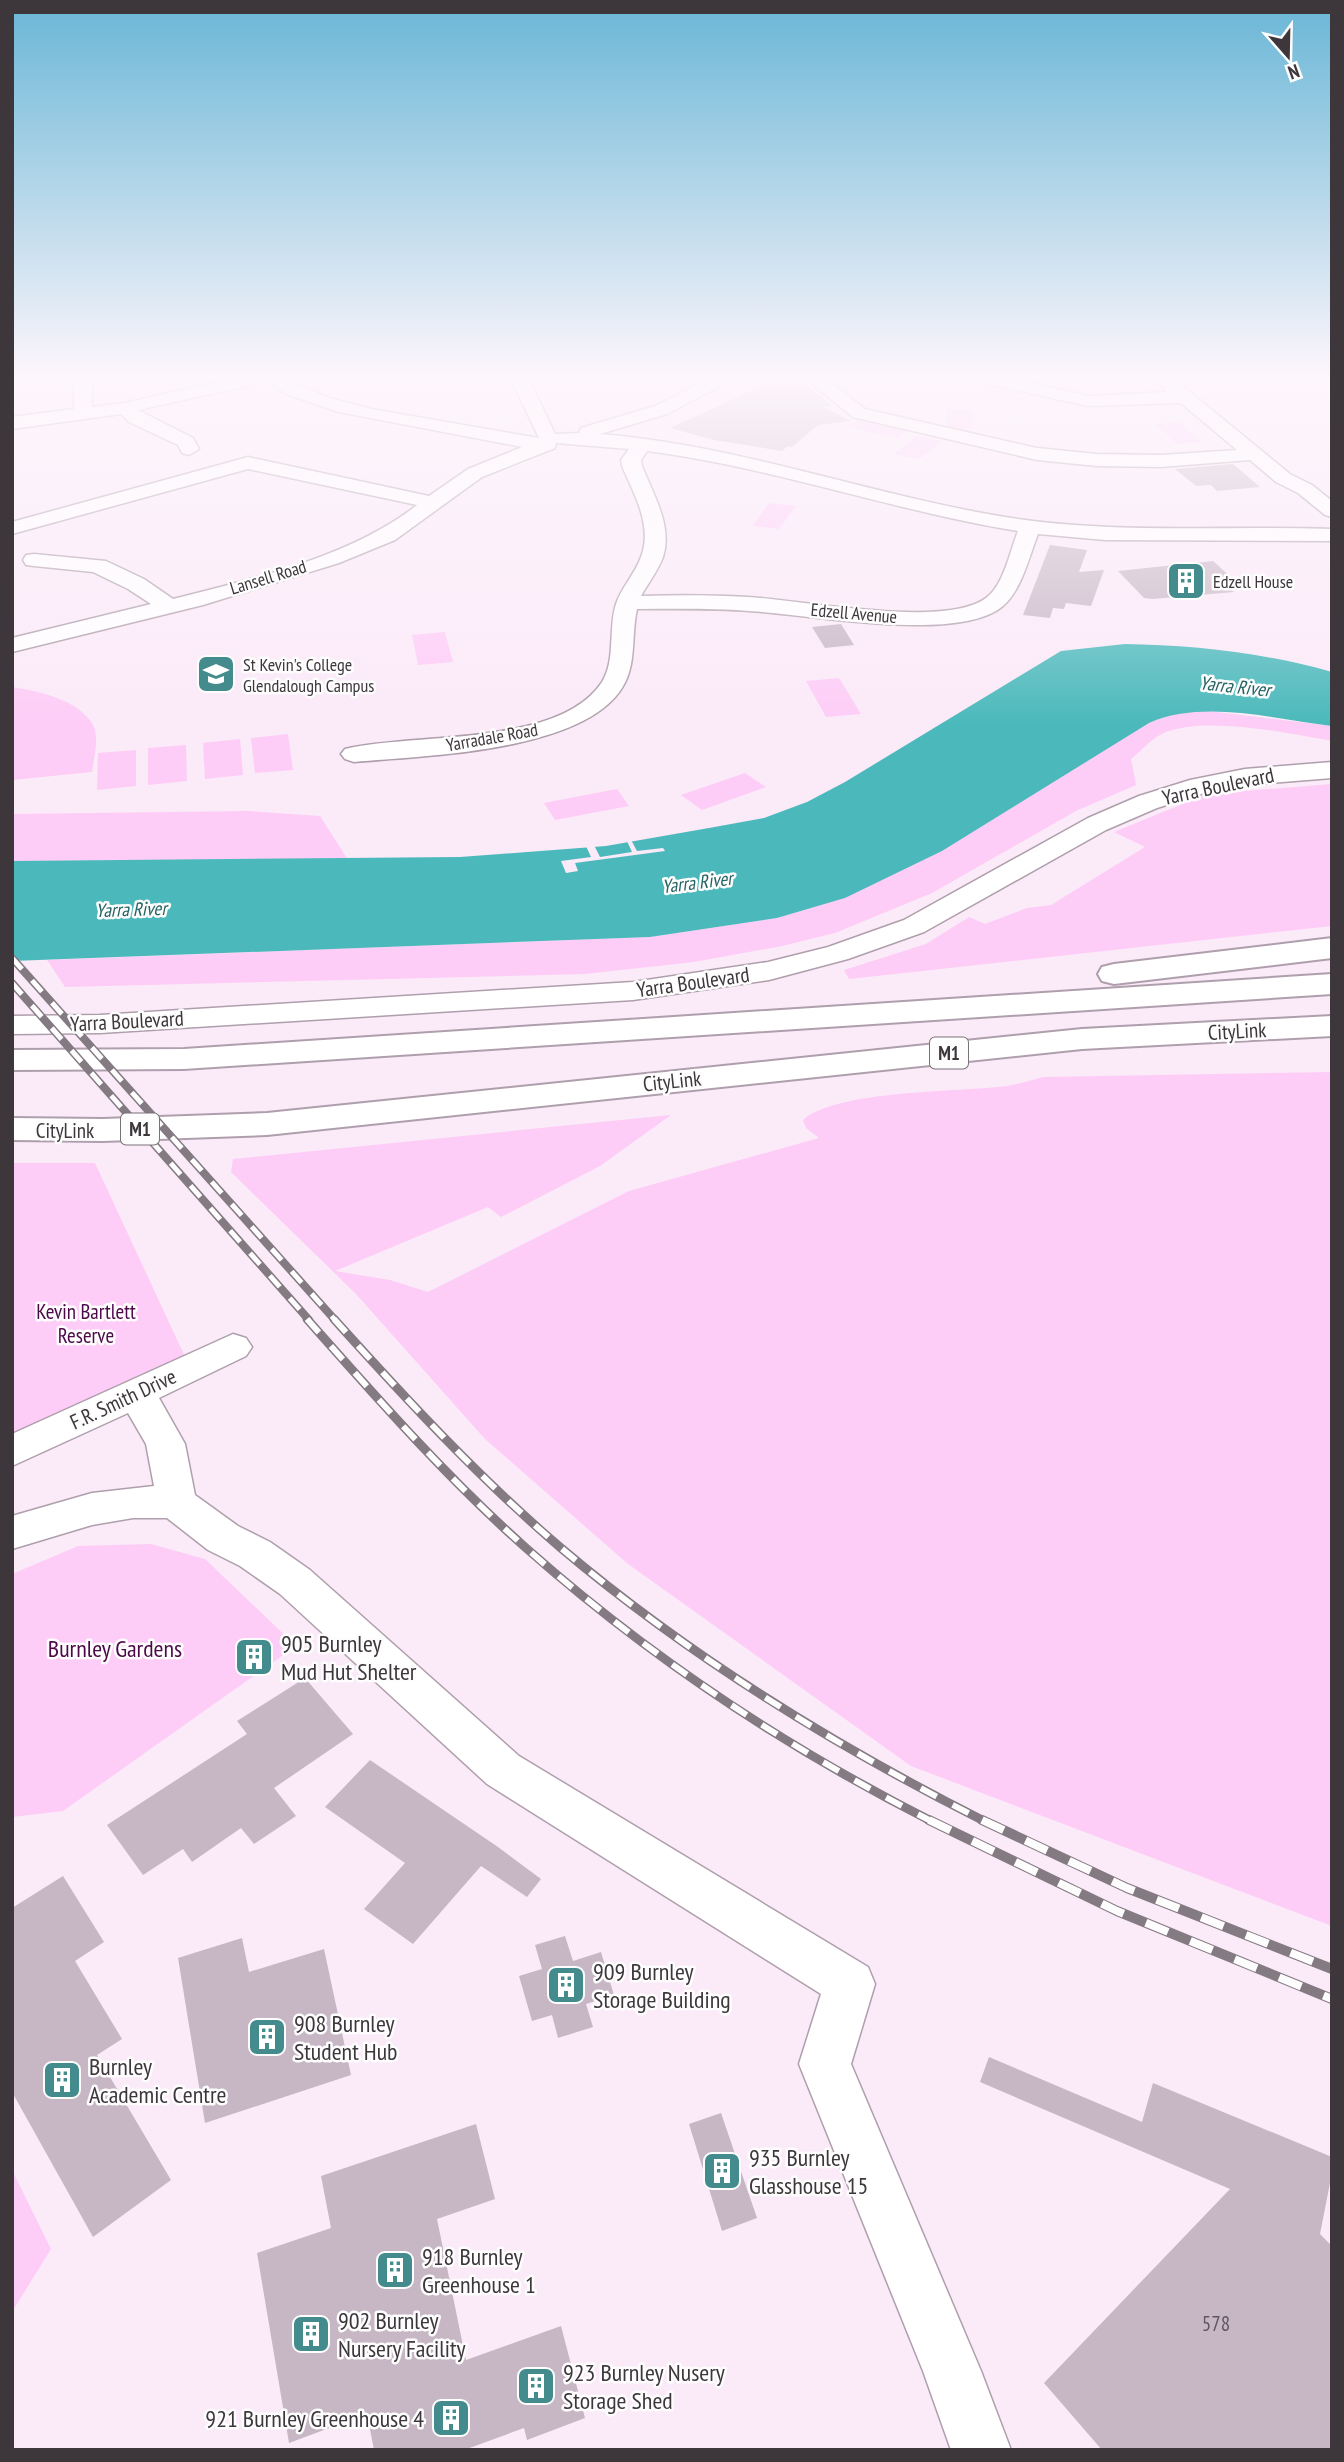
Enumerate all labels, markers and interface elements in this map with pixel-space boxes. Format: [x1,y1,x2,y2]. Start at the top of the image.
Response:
north arrow [1253,21,1323,91]
text: N [1285,59,1303,85]
street label: Lansell Road [227,554,309,600]
building icon: Edzell House [1165,560,1207,602]
place label: Edzell House [1213,570,1293,593]
street label: Edzell Avenue [810,598,898,628]
school or university icon: St Kevin's College Glendalough Campus [195,653,237,695]
place label: St Kevin's College Glendalough Campus [243,653,374,697]
water label: Yarra River [1199,670,1274,702]
street label: Yarradale Road [444,718,540,756]
street label: Yarra Boulevard [1160,761,1276,811]
water label: Yarra River [660,865,736,898]
water label: Yarra River [95,896,170,922]
street label: Yarra Boulevard [635,961,751,1003]
street label: Yarra Boulevard [69,1005,185,1037]
street label: CityLink [1207,1016,1267,1046]
road number: M1 [930,1037,968,1068]
street label: CityLink [642,1065,702,1097]
road number: M1 [121,1114,159,1144]
street label: CityLink [36,1117,94,1144]
park label: Kevin Bartlett Reserve [36,1298,136,1349]
street label: F.R. Smith Drive [66,1363,180,1435]
place label: 905 Burnley Mud Hut Shelter [281,1628,417,1687]
park label: Burnley Gardens [48,1633,182,1664]
building icon: 905 Burnley Mud Hut Shelter [233,1636,275,1678]
place label: 909 Burnley Storage Building [593,1956,731,2015]
building icon: 909 Burnley Storage Building [545,1964,587,2006]
place label: 908 Burnley Student Hub [294,2008,398,2067]
building icon: 908 Burnley Student Hub [246,2016,288,2058]
place label: Burnley Academic Centre [89,2051,226,2110]
building icon: Burnley Academic Centre [41,2059,83,2101]
place label: 935 Burnley Glasshouse 15 [749,2142,868,2201]
building icon: 935 Burnley Glasshouse 15 [701,2150,743,2192]
place label: 918 Burnley Greenhouse 1 [422,2241,536,2300]
building icon: 918 Burnley Greenhouse 1 [374,2249,416,2291]
place label: 902 Burnley Nursery Facility [338,2305,465,2364]
house number: 578 [1202,2310,1230,2337]
building icon: 902 Burnley Nursery Facility [290,2313,332,2355]
place label: 923 Burnley Nusery Storage Shed [563,2357,725,2416]
building icon: 923 Burnley Nusery Storage Shed [515,2365,557,2407]
building icon: 921 Burnley Greenhouse 4 [430,2397,472,2439]
place label: 921 Burnley Greenhouse 4 [205,2403,424,2434]

